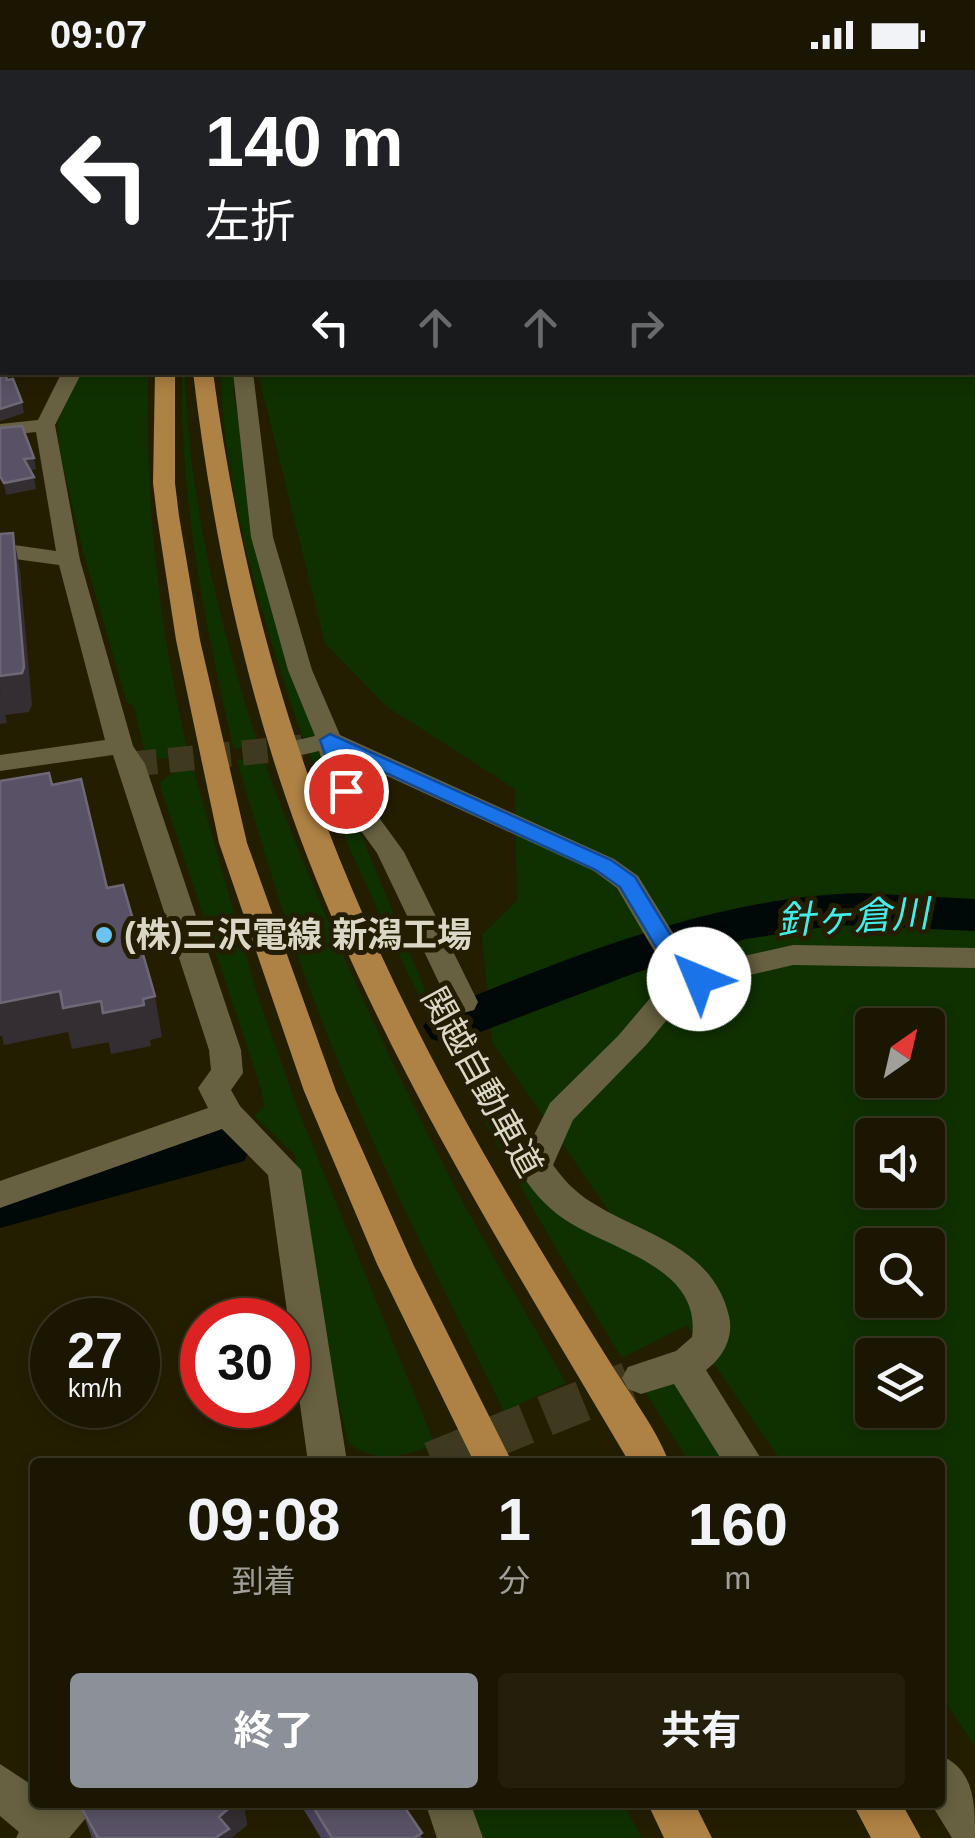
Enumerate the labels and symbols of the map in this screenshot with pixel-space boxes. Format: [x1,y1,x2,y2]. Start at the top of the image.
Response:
pin [304,749,389,834]
water label: 針ヶ倉川 [776,892,934,942]
place label: (株)三沢電線 新潟工場 [124,915,472,954]
marker: (株)三沢電線 新潟工場 [93,924,115,946]
position arrow [647,927,751,1031]
street label: 関越自動車道 [414,980,550,1183]
north arrow [855,1008,945,1098]
speed limit sign: 30 [180,1298,310,1428]

